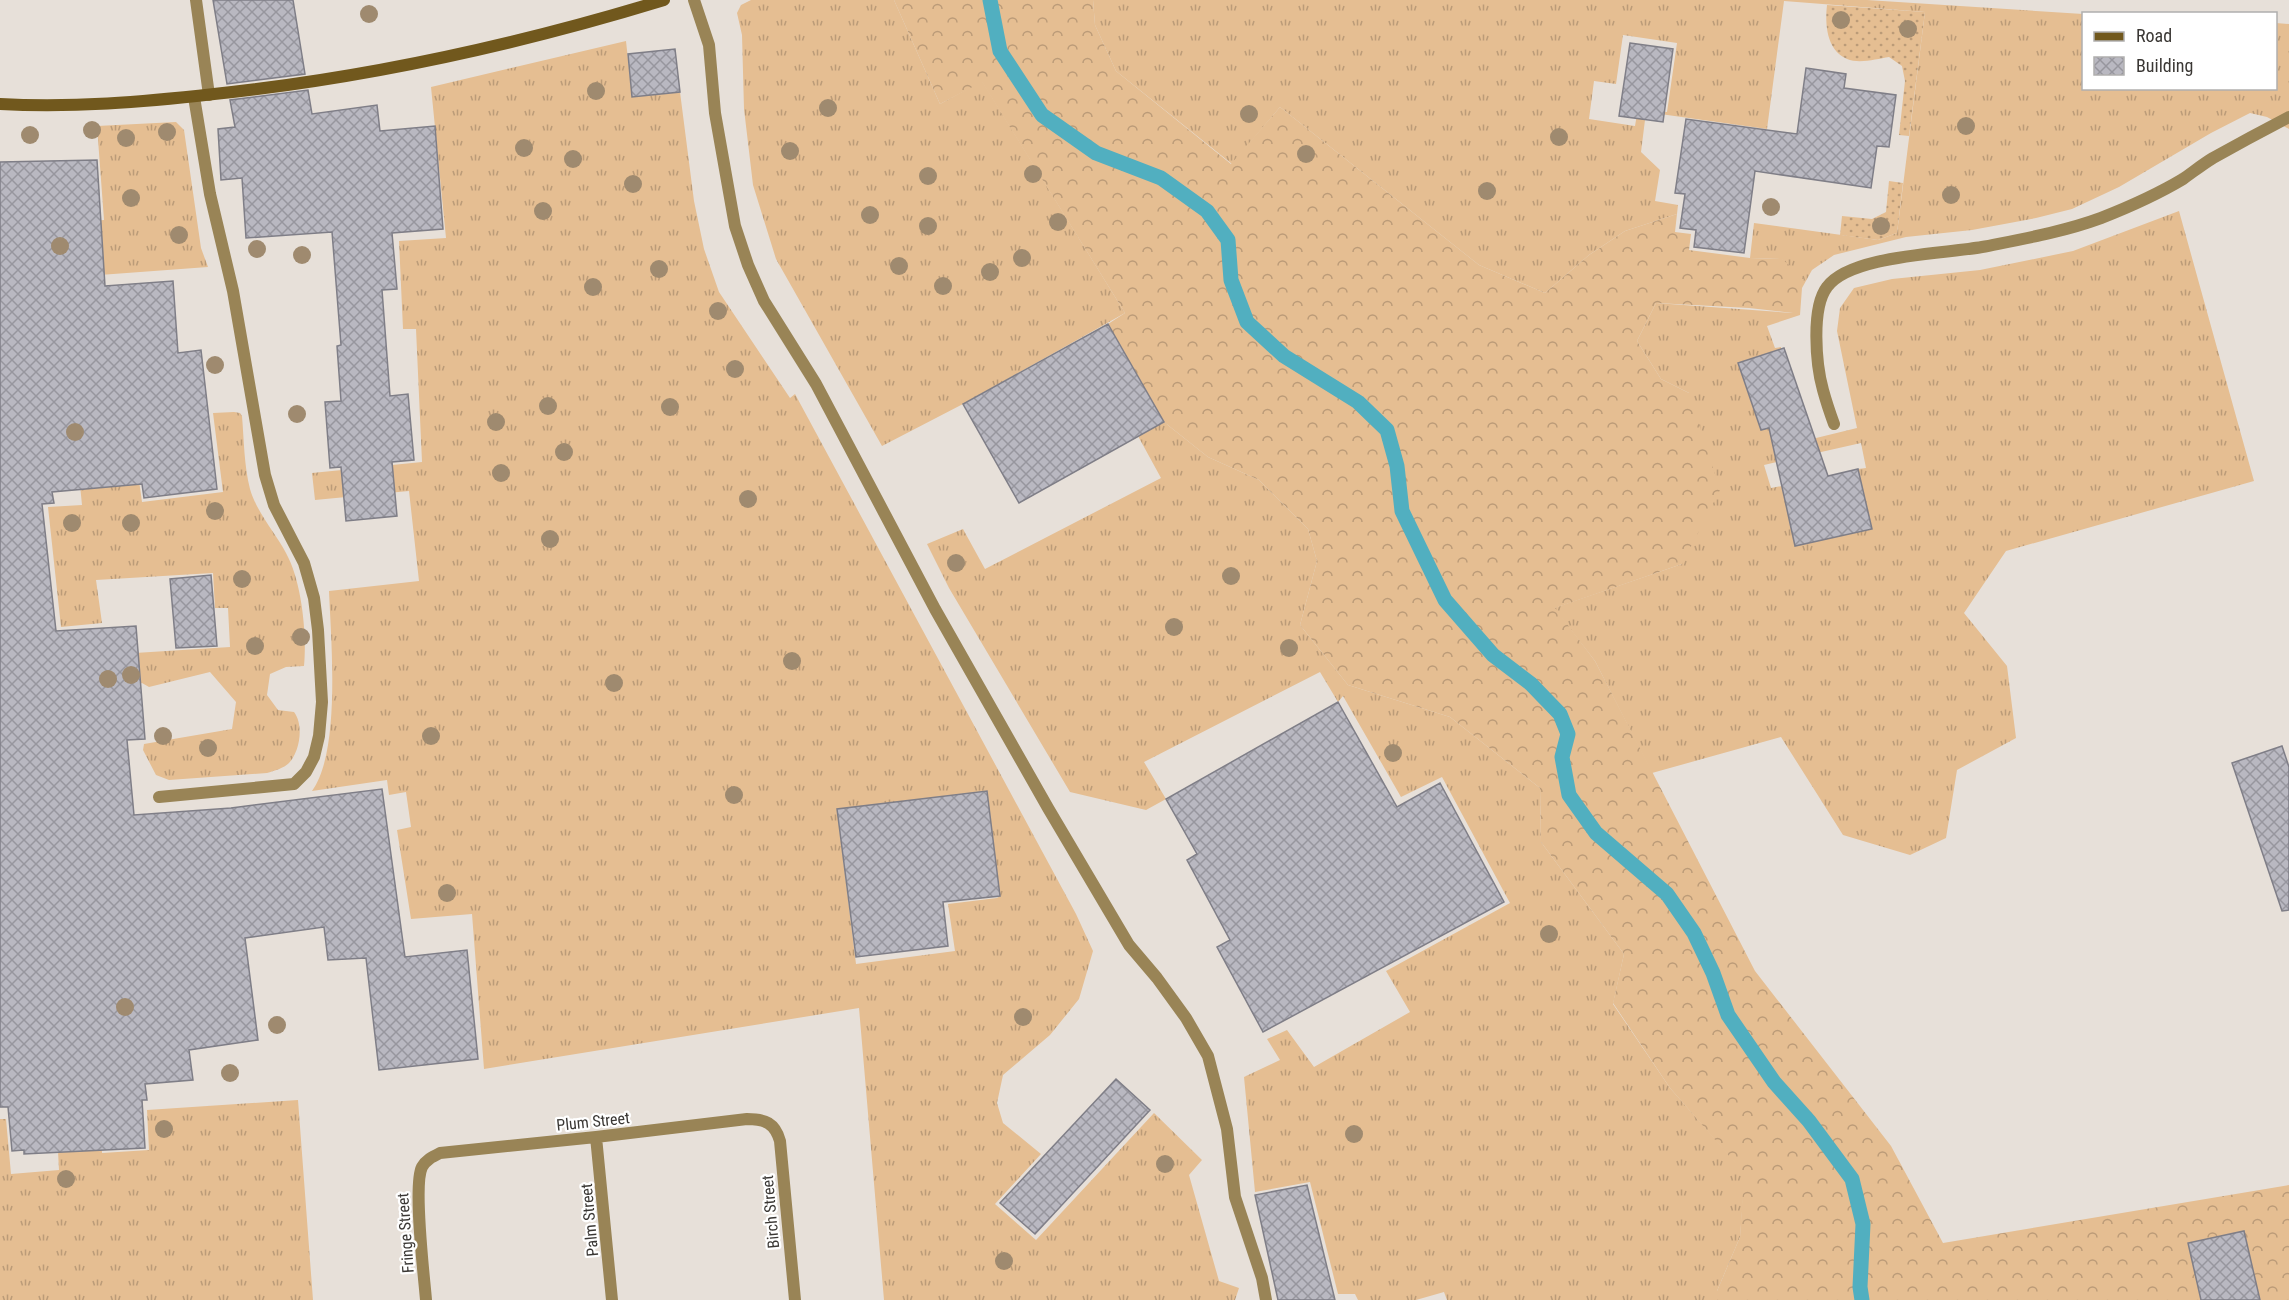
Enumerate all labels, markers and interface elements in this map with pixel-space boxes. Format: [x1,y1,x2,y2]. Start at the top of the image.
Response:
legend [2082,12,2277,90]
text: Road [2136,25,2172,46]
text: Building [2136,55,2193,76]
street label: Plum Street [556,1108,631,1135]
street label: Birch Street [758,1174,783,1249]
street label: Palm Street [577,1182,602,1257]
street label: Fringe Street [393,1192,418,1274]

